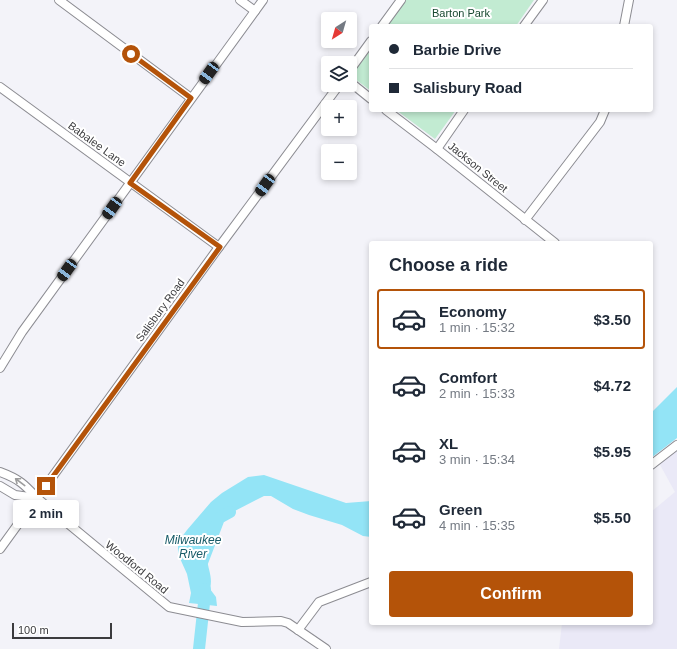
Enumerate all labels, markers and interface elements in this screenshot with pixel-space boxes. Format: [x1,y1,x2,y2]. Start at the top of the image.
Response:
park label: Barton Park [432,7,491,19]
north arrow [321,12,357,48]
map controls [321,12,357,180]
text: Barbie Drive [413,41,501,58]
route start [122,45,140,63]
button: layers [321,56,357,92]
car [197,60,221,86]
text: Salisbury Road [413,79,522,96]
button: + [321,100,357,136]
street label: Babalee Lane [66,119,128,169]
street label: Jackson Street [446,139,510,195]
button: − [321,144,357,180]
car [253,172,277,198]
car [100,195,124,221]
text: Choose a ride [389,255,508,275]
car [55,257,79,283]
street label: Salisbury Road [133,276,187,344]
icon: car [391,301,427,337]
text: Economy [439,303,507,320]
text: $3.50 [593,311,631,328]
text: 1 min · 15:32 [439,320,515,335]
icon: car [391,367,427,403]
text: Comfort [439,369,497,386]
text: $4.72 [593,377,631,394]
text: 2 min · 15:33 [439,386,515,401]
icon: car [391,433,427,469]
text: XL [439,435,458,452]
text: $5.95 [593,443,631,460]
text: 3 min · 15:34 [439,452,515,467]
route end [37,477,55,495]
one-way arrow [15,478,26,486]
icon: car [391,499,427,535]
callout: 2 min [13,500,79,528]
text: Green [439,501,482,518]
text: 2 min [29,506,63,521]
text: $5.50 [593,509,631,526]
text: 4 min · 15:35 [439,518,515,533]
water label: Milwaukee River [165,533,222,561]
street label: Woodford Road [103,538,171,596]
button: Confirm [389,571,633,617]
scale bar [12,621,112,640]
text: 100 m [18,624,49,636]

